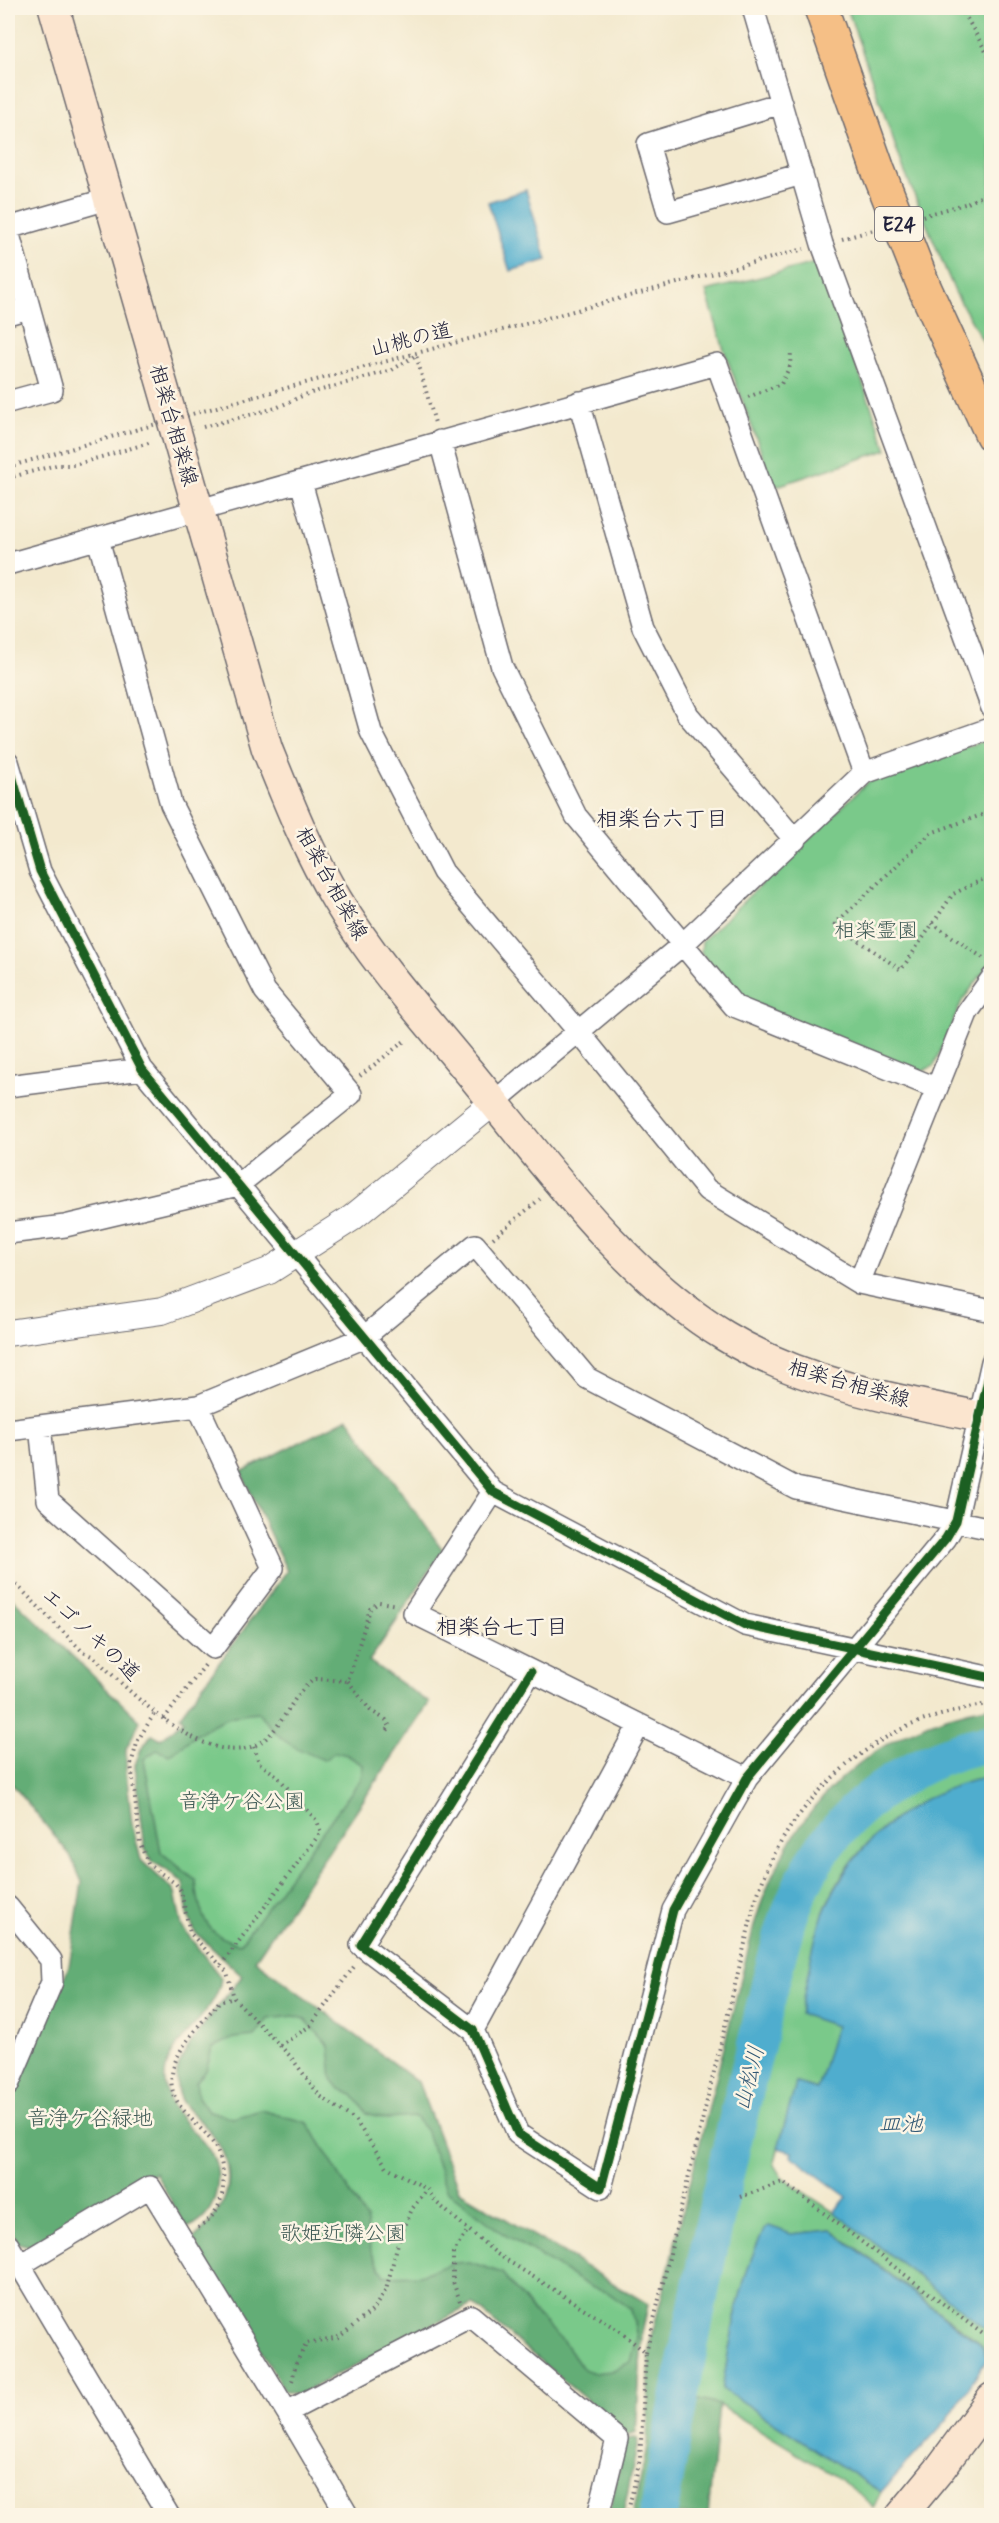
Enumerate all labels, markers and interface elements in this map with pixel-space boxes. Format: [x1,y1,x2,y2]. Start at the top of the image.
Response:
road number: E24 [875,207,923,241]
street label: 山桃の道 [367,316,455,364]
street label: 相楽台相楽線 [142,361,204,490]
district label: 相楽台六丁目 [596,806,728,834]
street label: 相楽台相楽線 [288,822,374,945]
park label: 相楽霊園 [834,917,918,945]
street label: 相楽台相楽線 [784,1353,913,1415]
street label: エゴノキの道 [35,1582,146,1688]
district label: 相楽台七丁目 [436,1614,568,1642]
park label: 音浄ケ谷公園 [179,1788,305,1816]
water label: 山松川 [728,2043,772,2114]
park label: 音浄ケ谷緑地 [27,2105,153,2133]
water label: 皿池 [879,2111,924,2139]
park label: 歌姫近隣公園 [280,2220,406,2248]

